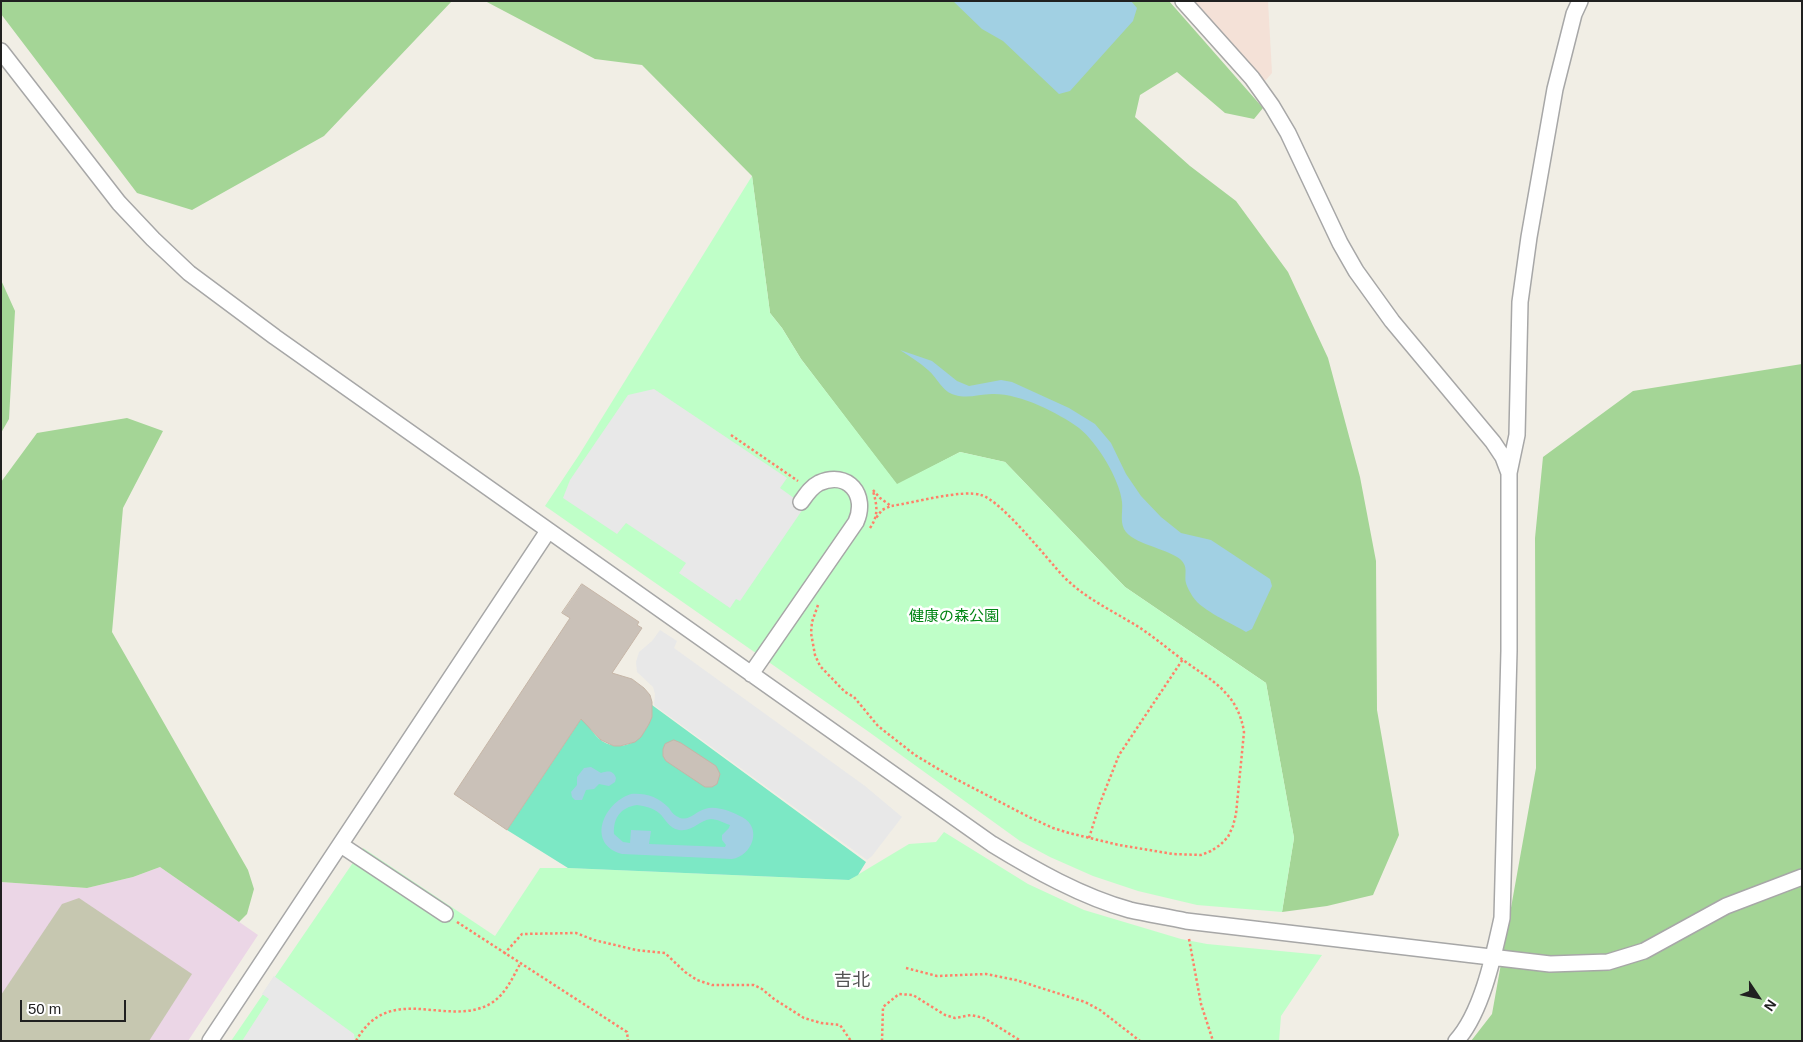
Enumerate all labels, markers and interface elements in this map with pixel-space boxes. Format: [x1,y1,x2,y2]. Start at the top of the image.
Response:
park label: 健康の森公園 [909,608,999,626]
district label: 吉北 [834,970,870,992]
north arrow [1733,972,1783,1022]
scale bar [22,990,129,1022]
text: N [1761,997,1780,1014]
text: 50 m [28,1000,61,1017]

